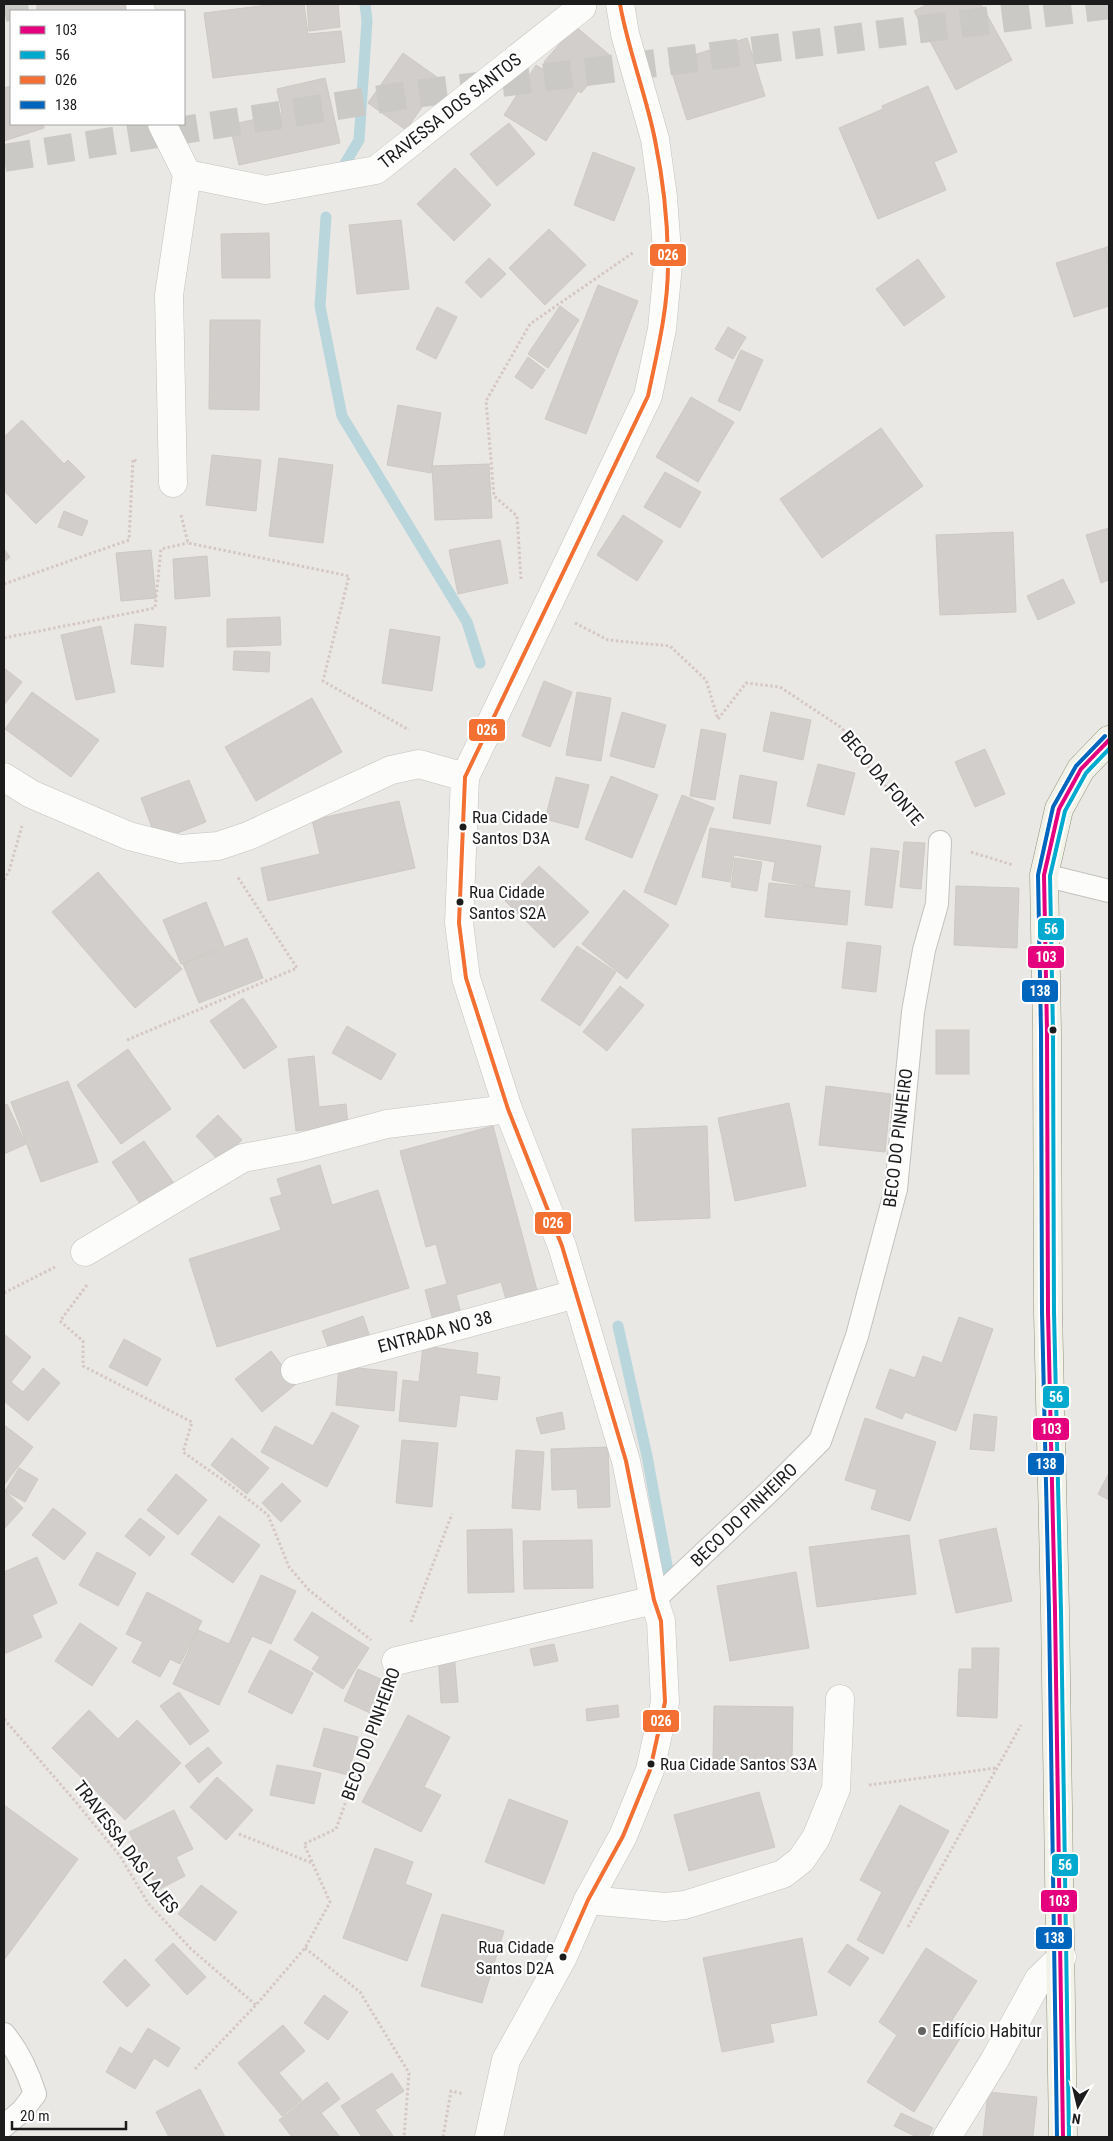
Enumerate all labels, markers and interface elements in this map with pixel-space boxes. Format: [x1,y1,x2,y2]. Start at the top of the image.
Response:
legend [10,10,185,125]
text: 103 [55,21,77,39]
text: 56 [55,46,70,64]
street label: TRAVESSA DOS SANTOS [374,48,525,173]
text: 026 [55,71,77,89]
text: 138 [55,96,77,114]
line badge: 026 [649,243,687,267]
text: 026 [657,247,679,263]
line badge: 026 [468,718,506,742]
text: 026 [476,722,498,738]
street label: BECO DA FONTE [837,726,928,829]
place label: Rua Cidade Santos D3A [472,807,550,848]
marker: Rua Cidade Santos D3A [458,822,468,832]
place label: Rua Cidade Santos S2A [469,882,546,923]
marker: Rua Cidade Santos S2A [455,897,465,907]
line badge: 56 [1037,917,1065,941]
text: 56 [1044,921,1058,937]
line badge: 103 [1027,945,1065,969]
text: 103 [1035,949,1057,965]
line badge: 138 [1021,979,1059,1003]
text: 138 [1029,983,1051,999]
unlabelled marker [1048,1025,1058,1035]
street label: BECO DO PINHEIRO [879,1067,916,1209]
line badge: 026 [534,1211,572,1235]
text: 026 [542,1215,564,1231]
street label: ENTRADA NO 38 [375,1306,494,1357]
line badge: 56 [1042,1385,1070,1409]
text: 56 [1049,1389,1063,1405]
line badge: 103 [1032,1417,1070,1441]
text: 103 [1040,1421,1062,1437]
line badge: 138 [1027,1452,1065,1476]
text: 138 [1035,1456,1057,1472]
street label: BECO DO PINHEIRO [686,1459,801,1571]
street label: BECO DO PINHEIRO [337,1665,404,1803]
line badge: 026 [642,1709,680,1733]
text: 026 [650,1713,672,1729]
place label: Rua Cidade Santos S3A [660,1754,817,1774]
marker: Rua Cidade Santos S3A [646,1759,656,1769]
street label: TRAVESSA DAS LAJES [70,1776,183,1917]
line badge: 56 [1051,1853,1079,1877]
text: 56 [1058,1857,1072,1873]
line badge: 103 [1040,1889,1078,1913]
text: 103 [1048,1893,1070,1909]
line badge: 138 [1035,1926,1073,1950]
text: 138 [1043,1930,1065,1946]
place label: Rua Cidade Santos D2A [476,1937,554,1978]
marker: Rua Cidade Santos D2A [558,1952,568,1962]
place label: Edifício Habitur [932,2020,1042,2041]
marker: Edifício Habitur [916,2025,928,2037]
north arrow [1053,2081,1103,2131]
scale bar [12,2098,126,2130]
text: 20 m [20,2107,50,2125]
text: N [1071,2110,1082,2127]

